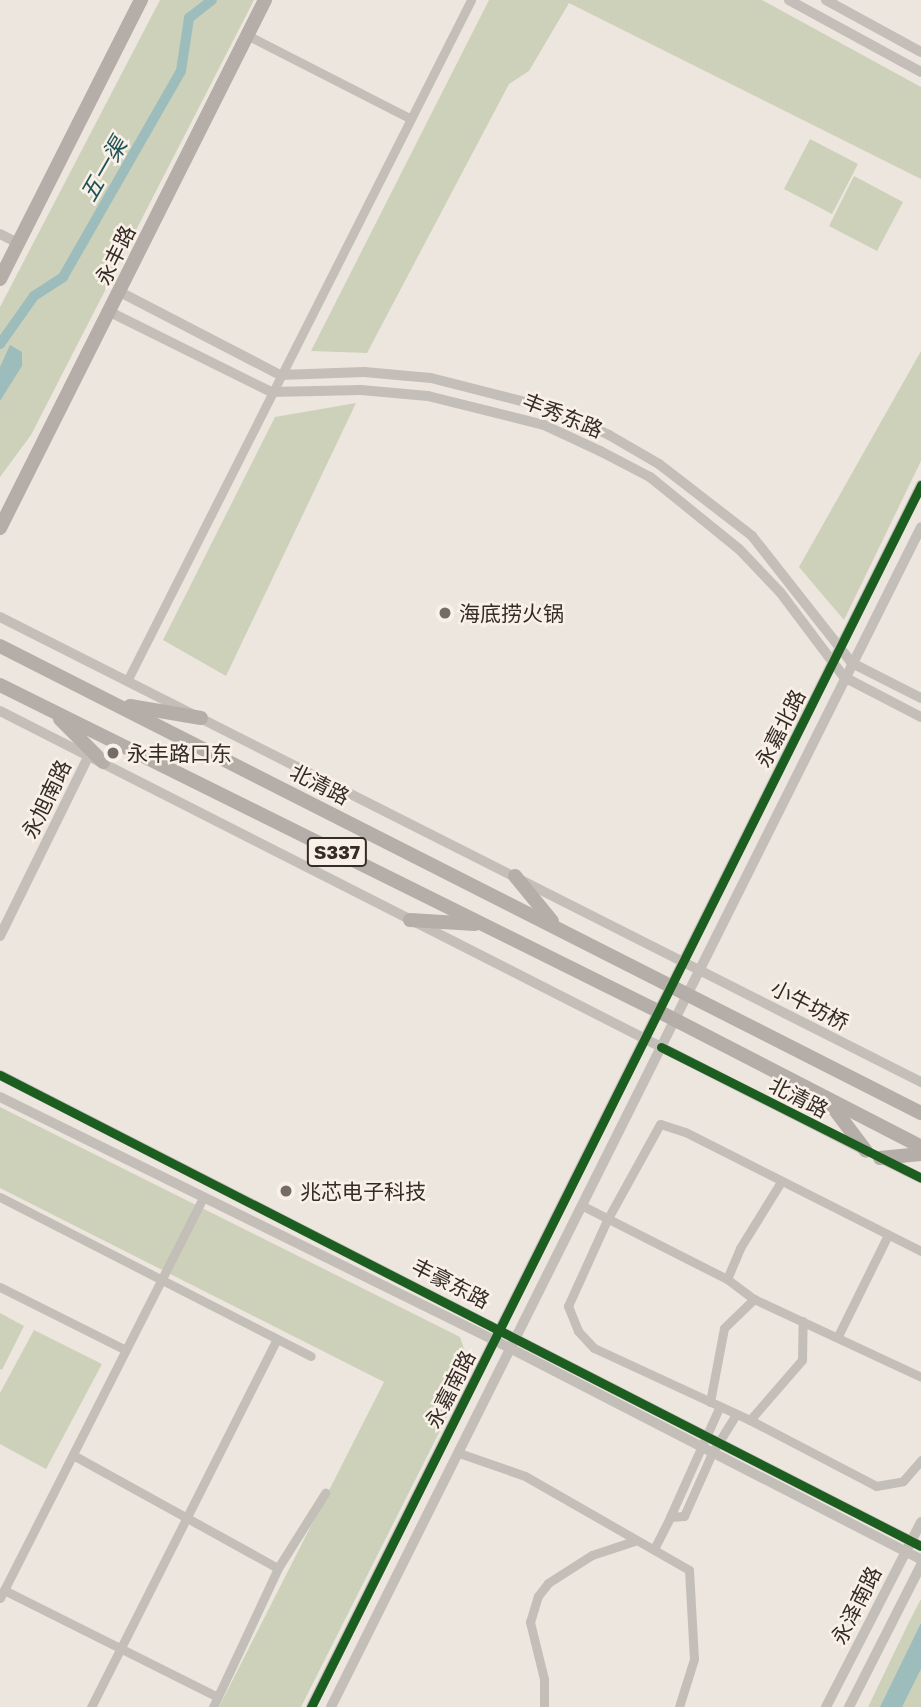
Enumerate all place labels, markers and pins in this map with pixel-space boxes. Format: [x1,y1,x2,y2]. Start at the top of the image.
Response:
place label: 海底捞火锅 [459,600,564,626]
marker: 海底捞火锅 [437,605,453,621]
place label: 永丰路口东 [127,740,232,766]
marker: 永丰路口东 [105,745,121,761]
place label: 兆芯电子科技 [300,1178,426,1204]
marker: 兆芯电子科技 [278,1183,294,1199]

